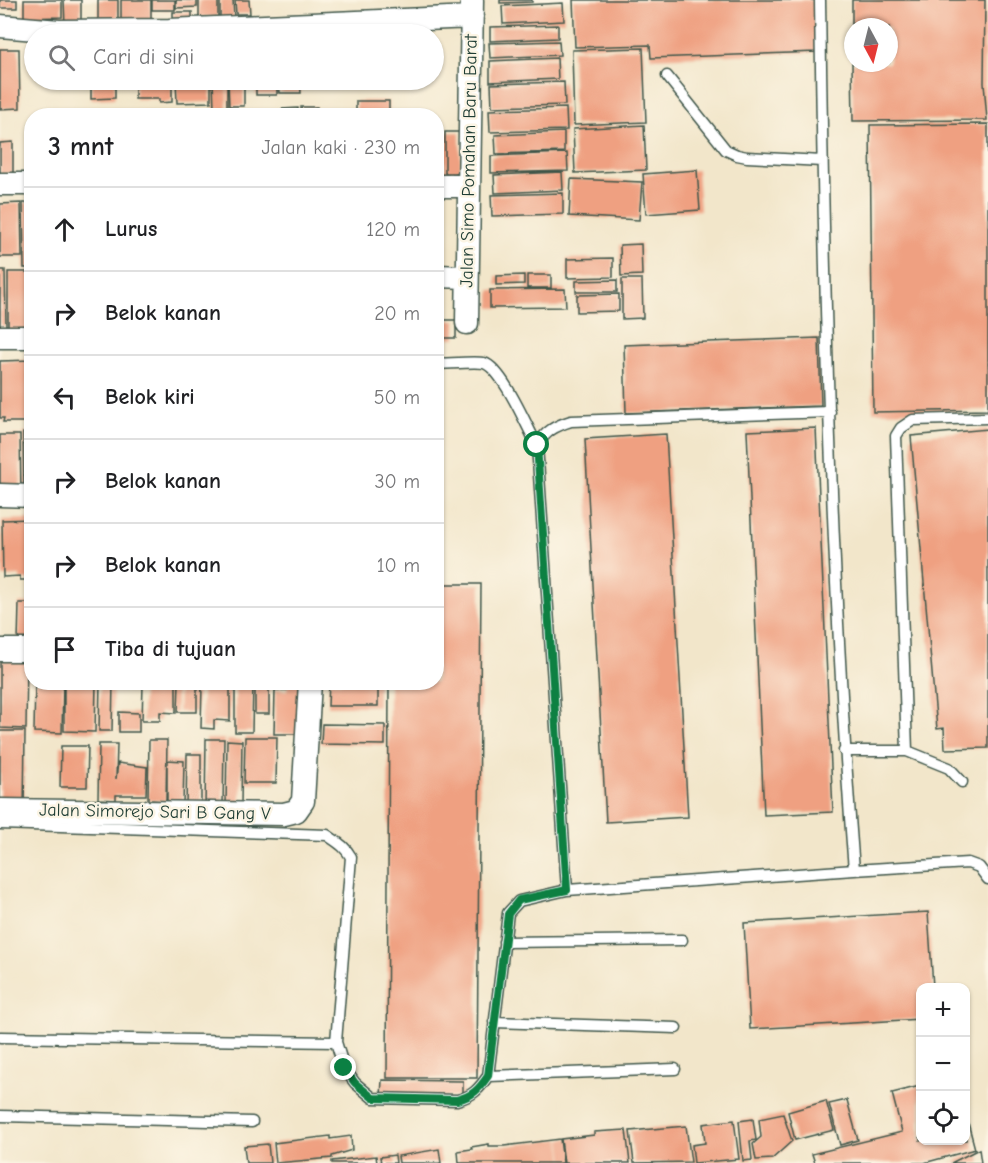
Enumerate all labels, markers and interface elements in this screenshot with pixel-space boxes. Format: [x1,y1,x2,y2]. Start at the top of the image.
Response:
north arrow [844,18,898,72]
search box [24,24,444,90]
street label: Jalan Simo Pomahan Baru Barat [456,33,482,288]
icon: search [45,41,78,74]
text: Cari di sini [93,44,194,70]
text: 3 mnt [48,132,113,162]
text: Jalan kaki · 230 m [261,136,420,159]
icon: ahead [48,213,81,246]
text: Lurus [105,216,157,242]
text: 120 m [366,218,420,241]
icon: right [48,297,81,330]
text: Belok kanan [105,300,221,326]
text: 20 m [374,302,420,325]
icon: left [48,381,81,414]
text: Belok kiri [105,384,195,410]
text: 50 m [374,386,420,409]
route start [523,431,549,457]
icon: right [48,465,81,498]
text: Belok kanan [105,468,221,494]
text: 30 m [374,470,420,493]
icon: right [48,549,81,582]
text: Belok kanan [105,552,221,578]
text: 10 m [377,554,420,577]
icon: arrive [48,633,81,666]
text: Tiba di tujuan [105,636,236,662]
street label: Jalan Simorejo Sari B Gang V [39,799,271,825]
map controls [916,983,970,1145]
button: + [916,983,970,1037]
button: − [916,1037,970,1091]
route end [330,1054,356,1080]
button: locate [916,1091,970,1145]

